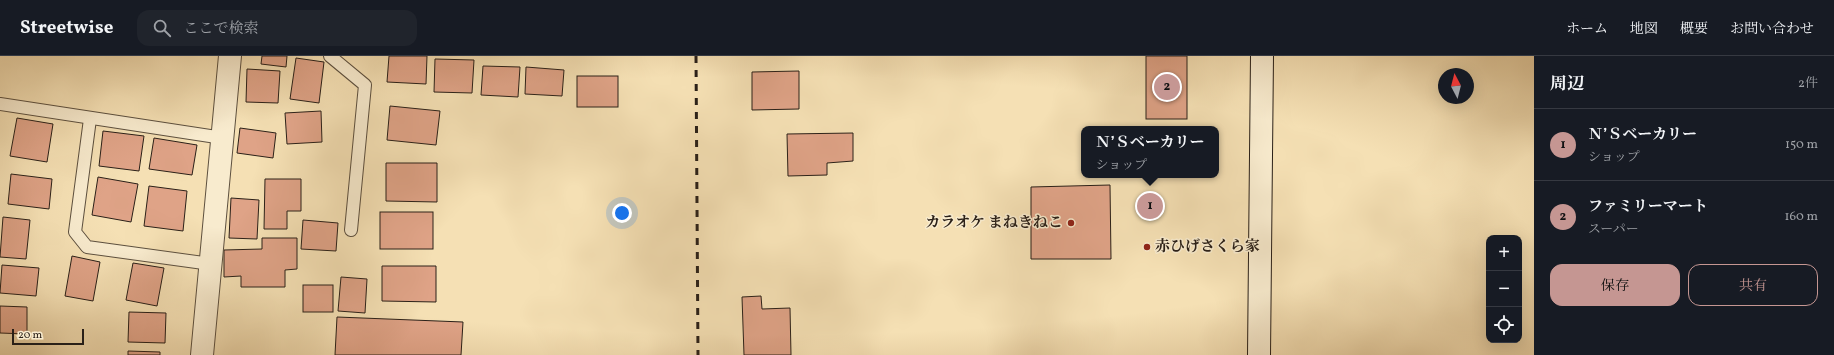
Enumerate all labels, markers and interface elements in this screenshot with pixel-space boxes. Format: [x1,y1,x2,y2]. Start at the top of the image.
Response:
search box [137,10,417,46]
text: Streetwise [20,15,113,41]
icon: search [151,17,173,39]
text: ここで検索 [183,19,258,40]
text: ホーム [1566,20,1608,39]
text: 地図 [1630,20,1658,39]
text: 概要 [1680,20,1708,39]
text: お問い合わせ [1730,20,1814,39]
north arrow [1438,68,1474,104]
pin: 2 [1154,72,1180,102]
text: 周辺 [1550,73,1584,96]
text: 2件 [1798,75,1818,93]
text: Ｎ’Ｓベーカリー [1588,125,1697,146]
popup [1081,126,1219,178]
text: Ｎ’Ｓベーカリー [1096,133,1204,154]
text: 1 [1560,136,1566,154]
text: 150 m [1785,136,1818,154]
text: ショップ [1588,149,1640,167]
text: ショップ [1096,157,1147,175]
pin: 1 [1137,191,1163,221]
text: ファミリーマート [1588,197,1708,218]
your location [612,203,632,223]
text: 2 [1560,208,1566,226]
text: 160 m [1784,208,1818,226]
place label: カラオケ まねきねこ [925,213,1063,234]
marker: カラオケ まねきねこ [1066,218,1076,228]
text: スーパー [1588,221,1639,239]
map controls [1486,235,1522,343]
button: + [1486,235,1522,271]
place label: 赤ひげさくら家 [1155,237,1260,258]
marker: 赤ひげさくら家 [1142,242,1152,252]
button: 保存 [1550,264,1680,306]
button: 共有 [1688,264,1818,306]
button: − [1486,271,1522,307]
button: locate [1486,307,1522,343]
scale bar [12,327,84,346]
text: 20 m [18,328,42,343]

